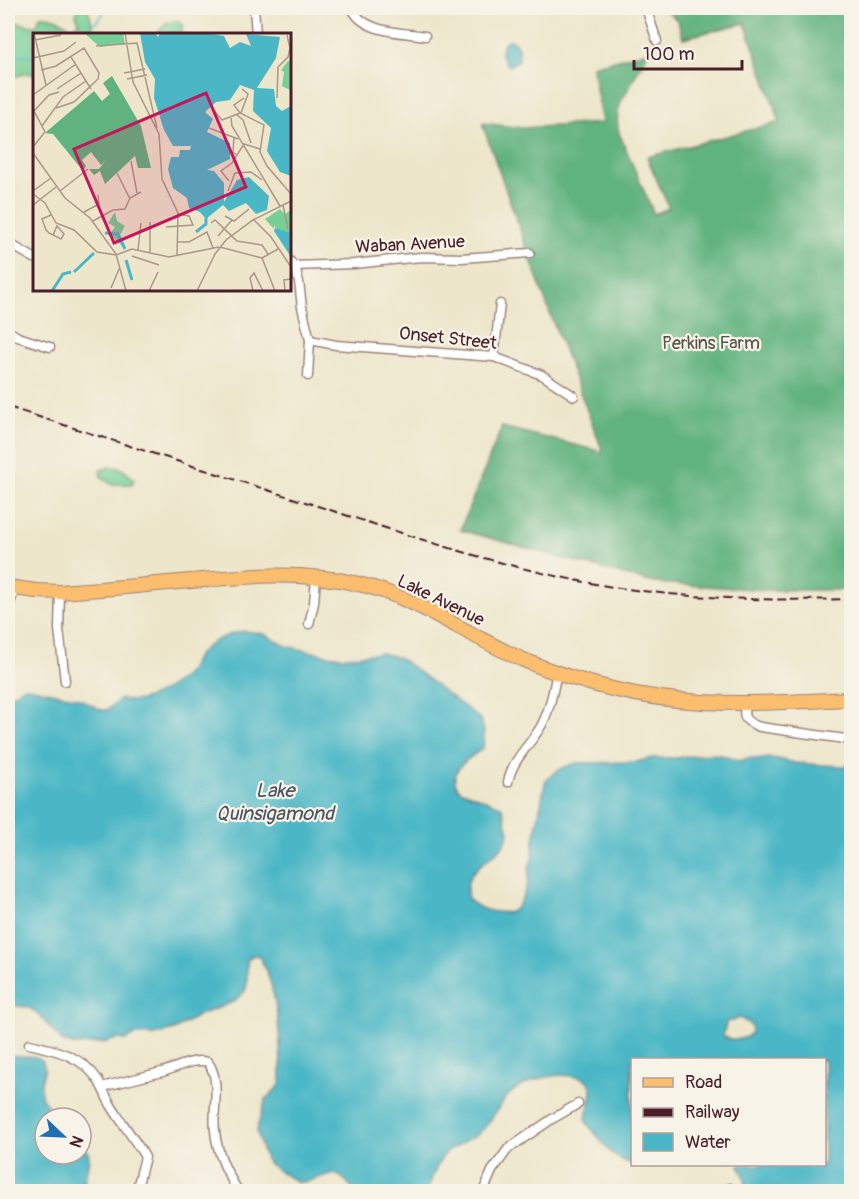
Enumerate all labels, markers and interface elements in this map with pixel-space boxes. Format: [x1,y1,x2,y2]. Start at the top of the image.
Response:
inset map [33,33,291,291]
scale bar [634,33,742,71]
text: 100 m [643,43,695,66]
street label: Waban Avenue [355,230,466,259]
street label: Onset Street [398,322,499,355]
park label: Perkins Farm [662,332,760,355]
street label: Lake Avenue [393,569,488,631]
water label: Lake Quinsigamond [216,778,336,826]
legend [631,1058,826,1166]
text: Road [685,1071,722,1094]
text: Railway [685,1101,740,1124]
north arrow [33,1106,93,1166]
text: Water [685,1131,731,1154]
text: N [64,1133,87,1151]

